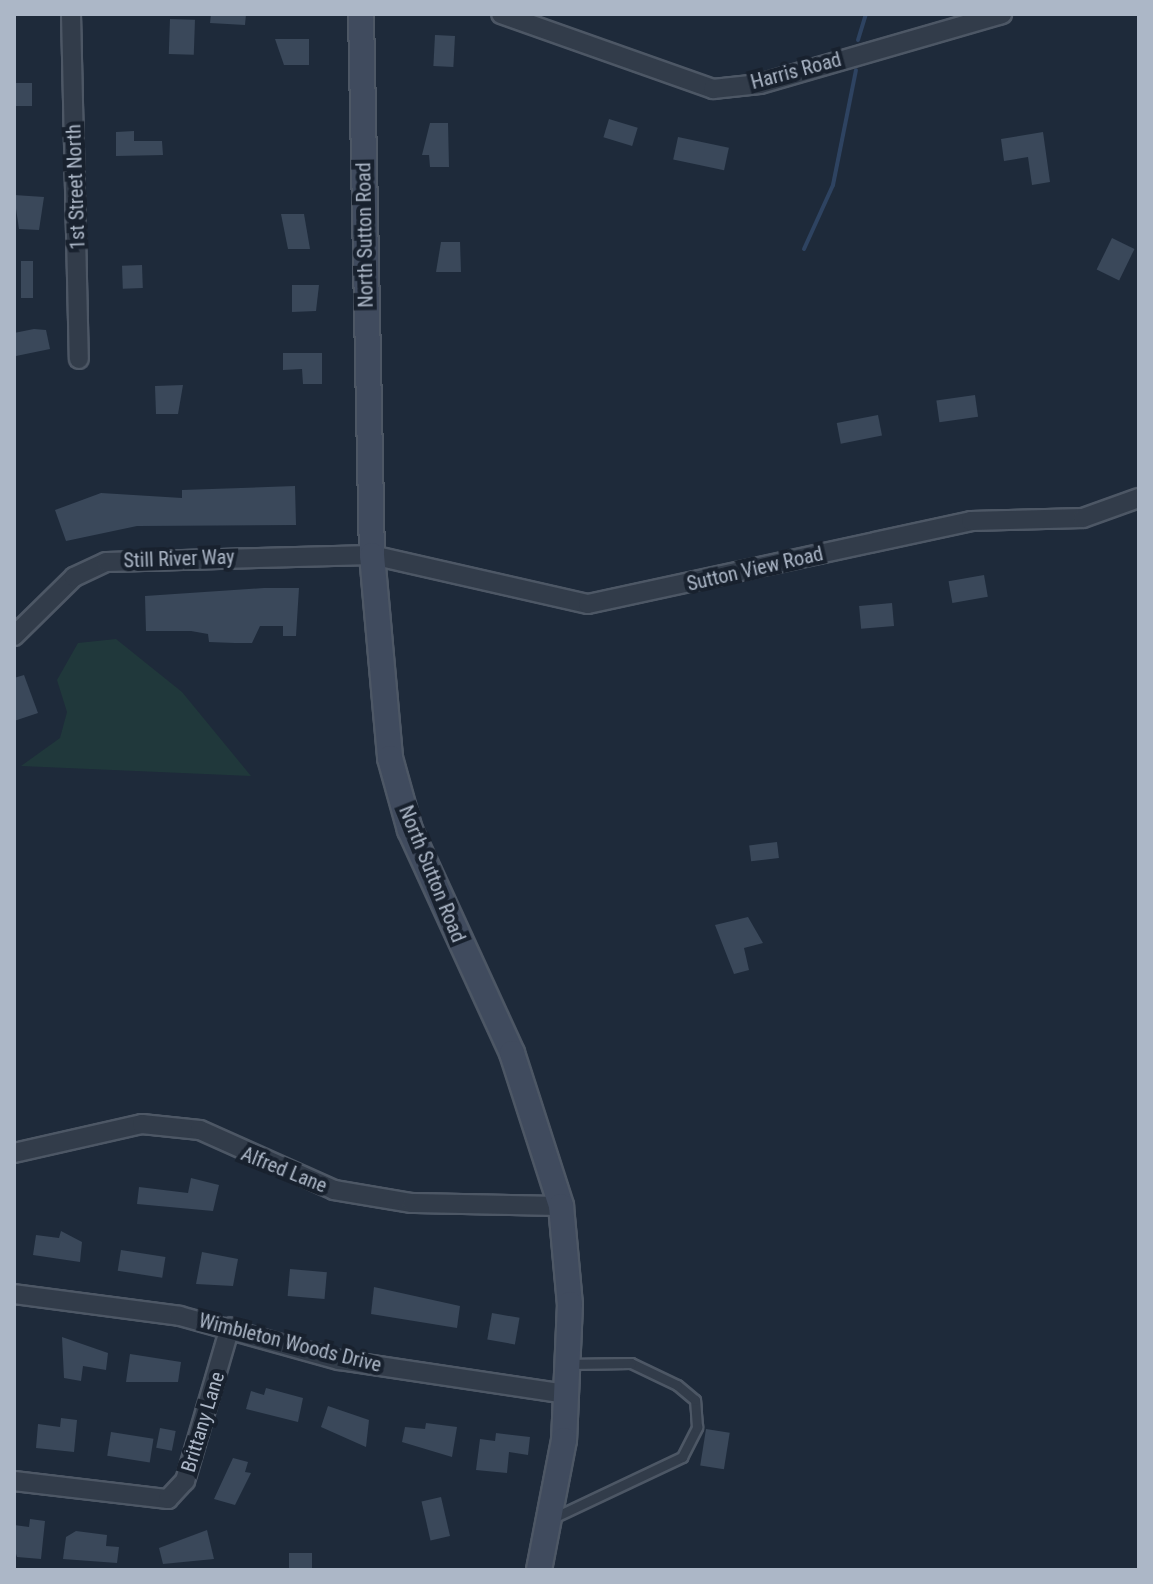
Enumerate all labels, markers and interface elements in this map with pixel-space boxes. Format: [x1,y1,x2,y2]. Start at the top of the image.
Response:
street label: Harris Road [748,47,844,95]
street label: 1st Street North [62,124,90,250]
street label: North Sutton Road [352,162,378,308]
street label: Sutton View Road [685,542,825,596]
street label: Still River Way [123,545,235,573]
street label: North Sutton Road [394,802,470,946]
street label: Alfred Lane [238,1142,330,1198]
street label: Wimbleton Woods Drive [196,1309,384,1377]
street label: Brittany Lane [176,1369,230,1475]

